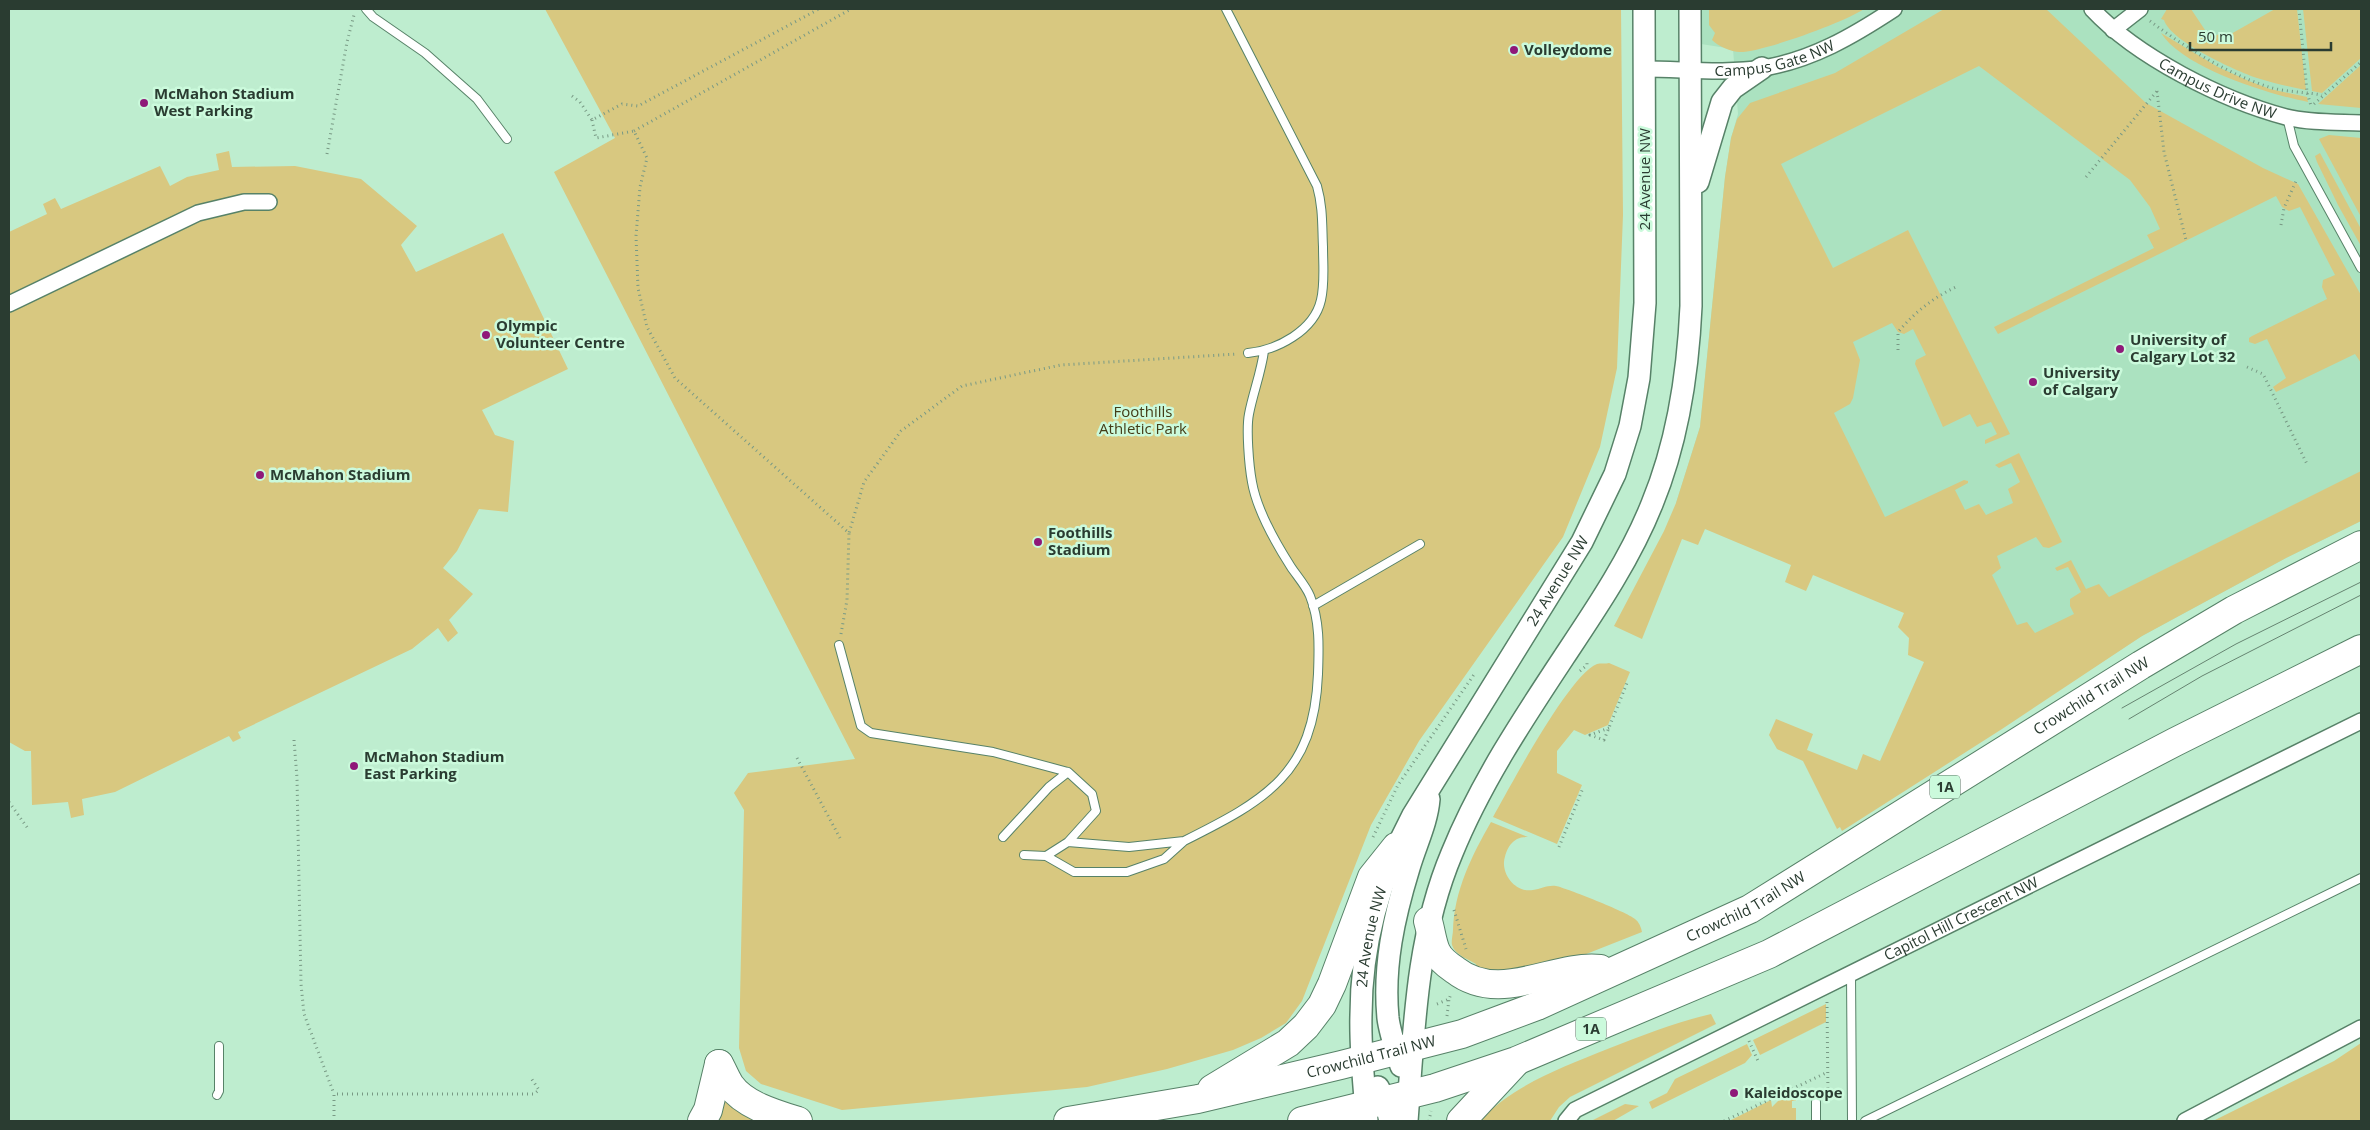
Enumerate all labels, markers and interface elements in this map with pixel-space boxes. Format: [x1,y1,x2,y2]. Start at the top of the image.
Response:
scale bar [2190,20,2331,52]
text: 50 m [2198,26,2233,46]
street label: Campus Gate NW [1714,35,1837,80]
place label: Volleydome [1524,39,1612,59]
marker: Volleydome [1508,44,1520,56]
street label: Campus Drive NW [2155,53,2279,123]
place label: McMahon Stadium West Parking [154,83,294,120]
marker: McMahon Stadium West Parking [138,97,150,109]
street label: 24 Avenue NW [1634,128,1654,230]
place label: Olympic Volunteer Centre [496,315,625,352]
marker: Olympic Volunteer Centre [480,329,492,341]
place label: University of Calgary Lot 32 [2130,329,2236,366]
marker: University of Calgary Lot 32 [2114,343,2126,355]
place label: University of Calgary [2043,362,2121,399]
marker: University of Calgary [2027,376,2039,388]
park label: Foothills Athletic Park [1099,401,1187,438]
place label: McMahon Stadium [270,464,410,484]
marker: McMahon Stadium [254,469,266,481]
place label: Foothills Stadium [1048,522,1112,559]
street label: 24 Avenue NW [1521,532,1592,629]
marker: Foothills Stadium [1032,536,1044,548]
street label: Crowchild Trail NW [2029,652,2152,739]
place label: McMahon Stadium East Parking [364,746,504,783]
marker: McMahon Stadium East Parking [348,760,360,772]
road number: 1A [1930,776,1960,799]
street label: Crowchild Trail NW [1682,866,1809,946]
street label: Capitol Hill Crescent NW [1880,871,2041,965]
street label: 24 Avenue NW [1351,884,1390,988]
road number: 1A [1576,1018,1606,1040]
street label: Crowchild Trail NW [1304,1030,1438,1082]
place label: Kaleidoscope [1744,1082,1843,1102]
marker: Kaleidoscope [1728,1087,1740,1099]

